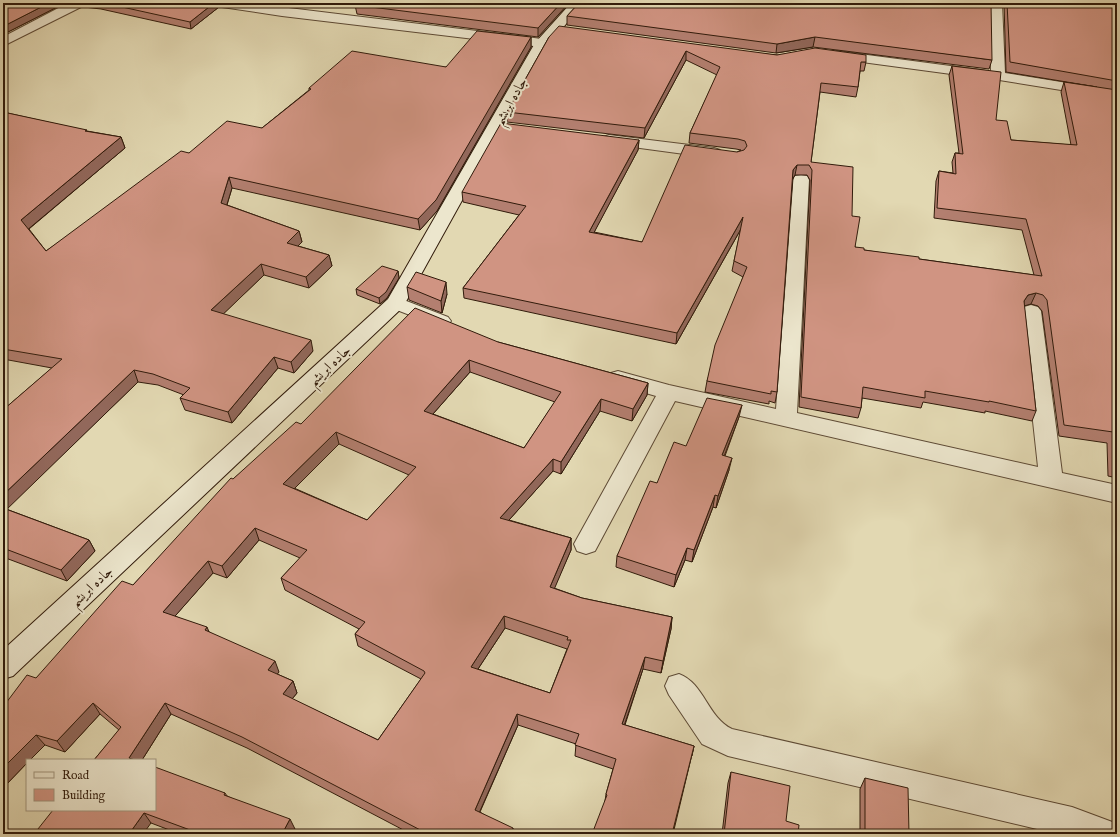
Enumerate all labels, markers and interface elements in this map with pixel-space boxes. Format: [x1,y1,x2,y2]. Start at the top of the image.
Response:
street label: جاده ابریشم [490,74,535,131]
street label: جاده ابریشم [304,341,358,393]
street label: جاده ابریشم [66,562,120,614]
legend [26,759,156,811]
text: Road [62,768,90,783]
text: Building [62,788,106,803]

